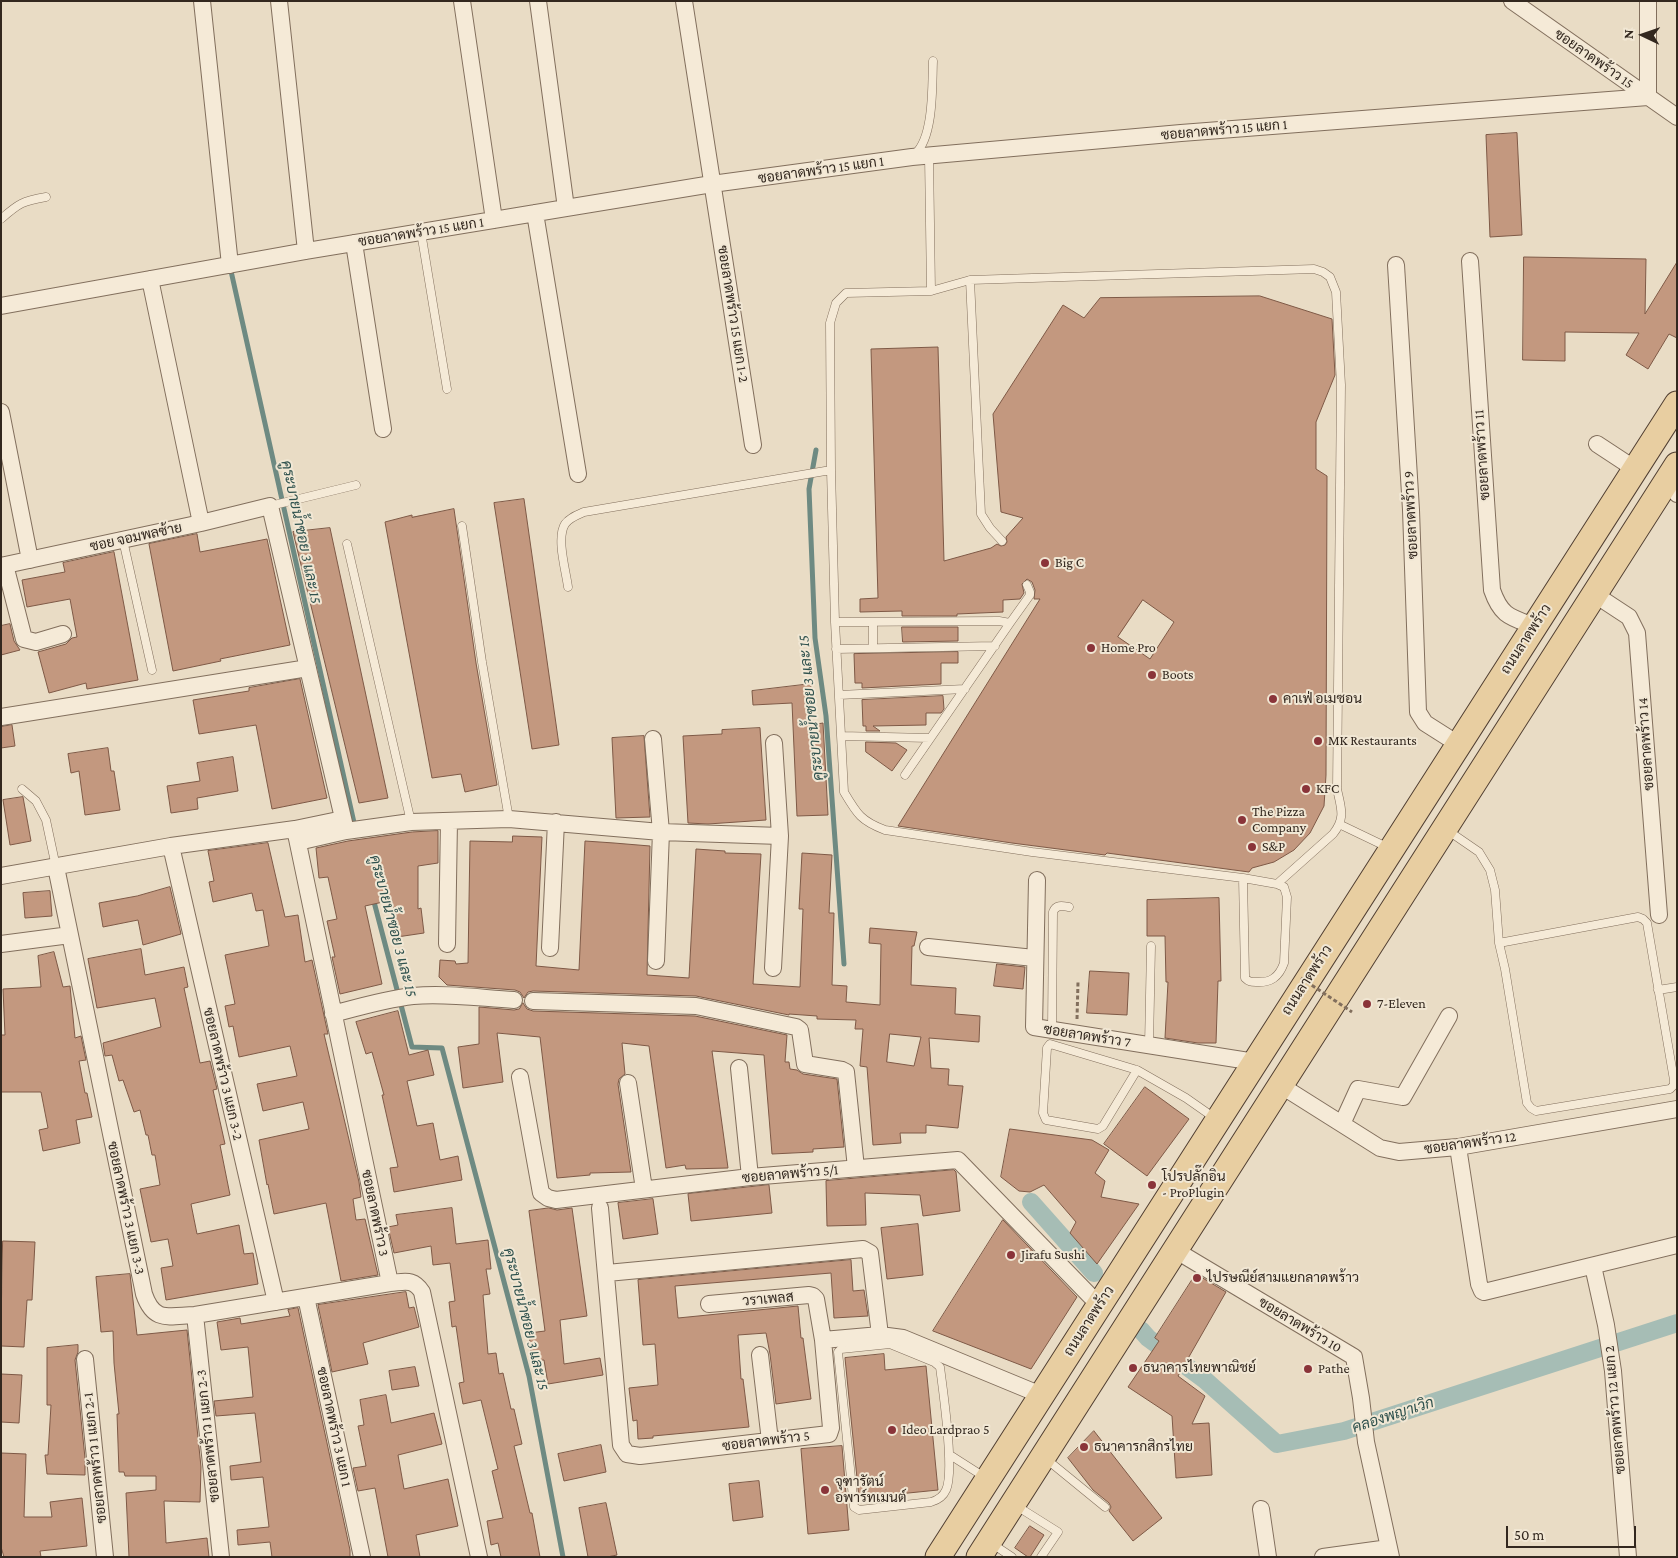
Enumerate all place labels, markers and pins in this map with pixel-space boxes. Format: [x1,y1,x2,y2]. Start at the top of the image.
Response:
place label: Big C [1055,555,1084,571]
marker: Big C [1039,557,1051,569]
place label: Home Pro [1101,640,1156,656]
marker: Home Pro [1085,642,1097,654]
place label: Boots [1162,667,1194,683]
marker: Boots [1146,669,1158,681]
place label: คาเฟ่ อเมซอน [1283,691,1362,707]
marker: คาเฟ่ อเมซอน [1267,693,1279,705]
place label: MK Restaurants [1328,733,1417,749]
marker: MK Restaurants [1312,735,1324,747]
place label: KFC [1316,781,1339,797]
marker: KFC [1300,783,1312,795]
place label: The Pizza Company [1252,804,1306,836]
marker: The Pizza Company [1236,814,1248,826]
place label: S&P [1262,839,1285,855]
marker: S&P [1246,841,1258,853]
place label: 7-Eleven [1377,996,1426,1012]
marker: 7-Eleven [1361,998,1373,1010]
place label: โปรปลั๊กอิน - ProPlugin [1162,1169,1226,1202]
marker: โปรปลั๊กอิน - ProPlugin [1146,1179,1158,1191]
place label: Jirafu Sushi [1021,1247,1085,1263]
marker: Jirafu Sushi [1005,1249,1017,1261]
place label: ไปรษณีย์สามแยกลาดพร้าว [1207,1270,1359,1286]
marker: ไปรษณีย์สามแยกลาดพร้าว [1191,1272,1203,1284]
place label: ธนาคารไทยพาณิชย์ [1143,1360,1256,1376]
place label: Pathe [1318,1361,1350,1377]
marker: ธนาคารไทยพาณิชย์ [1127,1362,1139,1374]
marker: Pathe [1302,1363,1314,1375]
place label: Ideo Lardprao 5 [902,1422,990,1438]
marker: Ideo Lardprao 5 [886,1424,898,1436]
place label: ธนาคารกสิกรไทย [1094,1439,1193,1455]
marker: ธนาคารกสิกรไทย [1078,1441,1090,1453]
place label: จุฑารัตน์ อพาร์ทเมนต์ [835,1474,906,1506]
marker: จุฑารัตน์ อพาร์ทเมนต์ [819,1484,831,1496]

